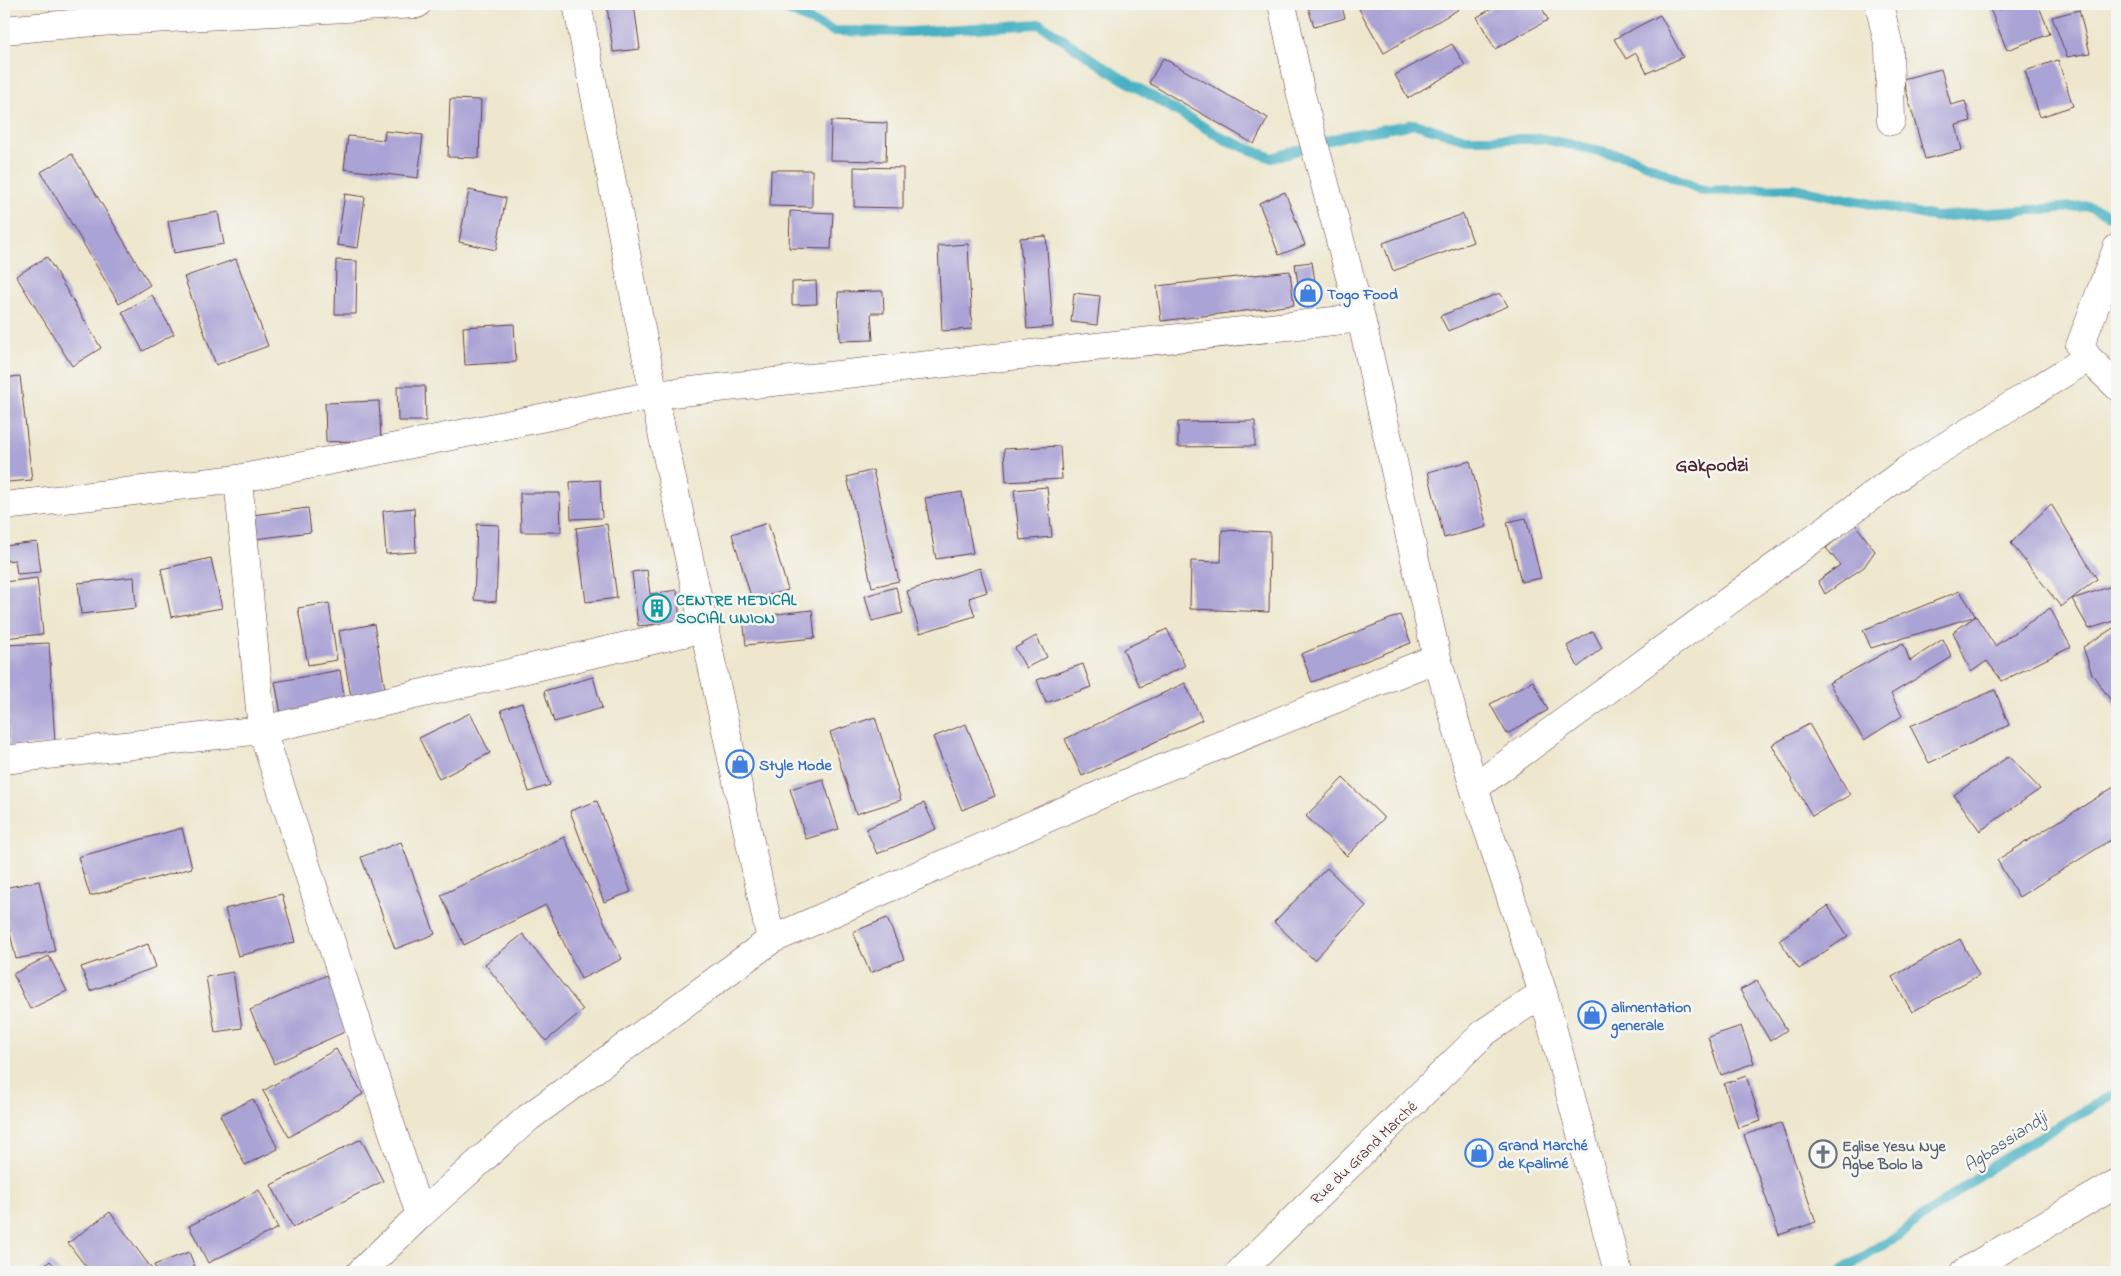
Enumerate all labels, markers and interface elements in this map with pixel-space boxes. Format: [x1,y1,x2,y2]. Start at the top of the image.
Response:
shop icon: Togo Food [1293,278,1323,308]
place label: Togo Food [1327,283,1398,308]
district label: Gakpodzi [1676,453,1748,480]
place label: CENTRE MEDICAL SOCIAL UNION [676,589,798,631]
building icon: CENTRE MEDICAL SOCIAL UNION [642,593,672,623]
shop icon: Style Mode [725,749,755,779]
place label: Style Mode [759,754,832,779]
place label: alimentation generale [1610,996,1691,1039]
shop icon: alimentation generale [1577,1000,1607,1030]
street label: Rue du Grand Marché [1305,1095,1424,1211]
water label: Agbassiandji [1959,1105,2054,1179]
place label: Grand Marché de Kpalimé [1498,1134,1589,1176]
place label: Eglise Yesu Nye Agbe Bolo la [1842,1135,1947,1178]
shop icon: Grand Marché de Kpalimé [1464,1138,1494,1168]
church icon: Eglise Yesu Nye Agbe Bolo la [1808,1139,1838,1169]

